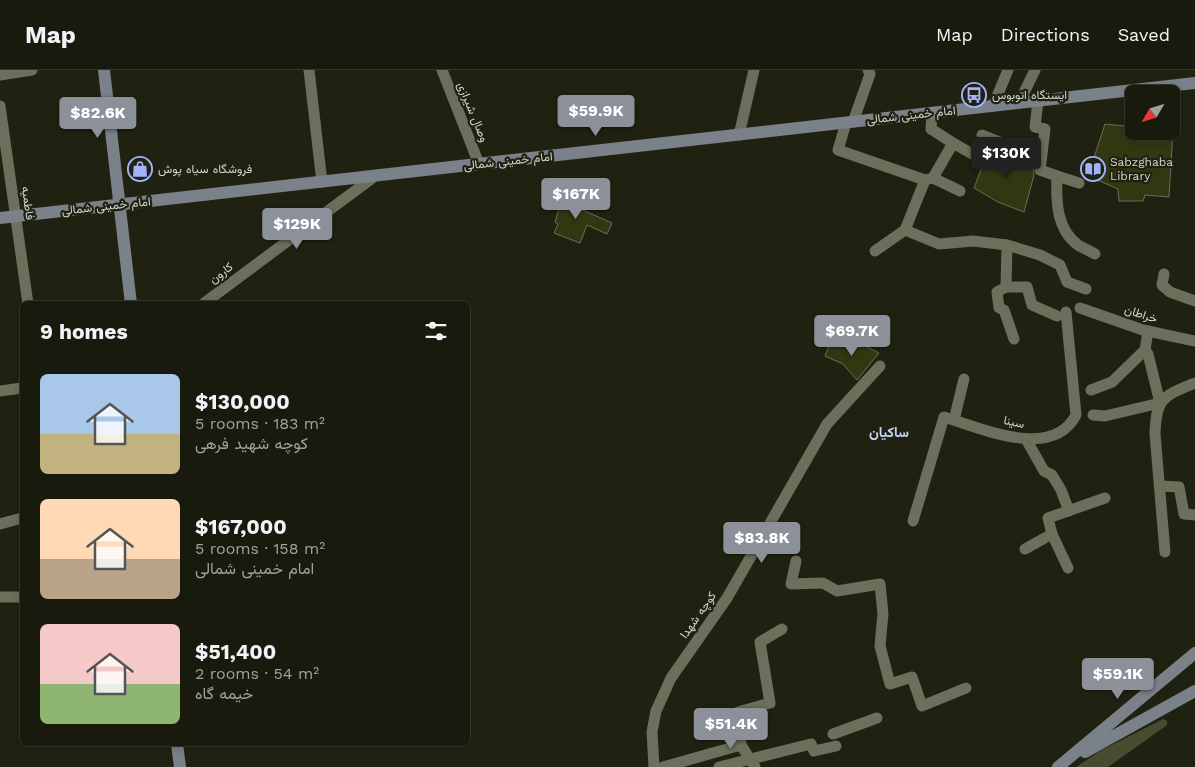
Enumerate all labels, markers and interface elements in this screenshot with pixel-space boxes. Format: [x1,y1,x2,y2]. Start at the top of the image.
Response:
text: Map [25,21,76,49]
text: Map [936,24,973,45]
text: Directions [1001,24,1090,45]
text: Saved [1118,24,1170,45]
street label: وصال شیرازی [454,80,491,145]
bus stop icon: ایستگاه اتوبوس [961,82,987,108]
north arrow [1125,85,1180,140]
map controls [1125,85,1180,140]
place label: ایستگاه اتوبوس [992,88,1067,103]
pin: $59.9K [555,94,637,137]
pin: $82.6K [57,97,139,139]
text: $59.9K [569,101,623,120]
text: $82.6K [70,103,126,122]
street label: امام خمینی شمالی [866,103,956,128]
pin: $130K [971,136,1041,179]
text: $130K [982,143,1030,162]
street label: امام خمینی شمالی [463,149,553,174]
place label: Sabzghaba Library [1110,155,1173,183]
shop icon: فروشگاه سیاه پوش [127,156,153,182]
library icon: Sabzghaba Library [1080,156,1106,182]
place label: فروشگاه سیاه پوش [158,162,252,177]
pin: $167K [541,178,611,220]
text: $167K [552,184,600,203]
street label: فاطمیه [19,185,37,221]
street label: امام خمینی شمالی [61,194,151,219]
pin: $129K [262,208,332,250]
text: $129K [273,214,321,233]
street label: کارون [206,260,236,287]
street label: خراطان [1122,302,1159,327]
pin: $69.7K [811,314,893,357]
icon: filters [422,317,450,345]
text: 9 homes [40,319,128,344]
text: $69.7K [825,321,879,340]
text: $130,000 [195,389,290,414]
icon: home [80,394,140,454]
street label: سینا [1002,413,1026,431]
text: 5 rooms · 183 m² [195,414,325,433]
district label: ساکیان [869,424,909,441]
text: کوچه شهید فرهی [195,434,308,453]
text: $167,000 [195,514,287,539]
icon: home [80,519,140,579]
pin: $83.8K [721,522,803,564]
text: $83.8K [734,528,790,547]
text: 5 rooms · 158 m² [195,539,325,558]
text: امام خمینی شمالی [195,559,314,578]
street label: کوچه شهدا [677,589,720,642]
text: $51,400 [195,639,276,664]
icon: home [80,644,140,704]
pin: $59.1K [1077,658,1159,700]
text: 2 rooms · 54 m² [195,664,319,683]
text: $59.1K [1093,664,1143,683]
text: خیمه گاه [195,684,253,703]
pin: $51.4K [690,708,772,750]
text: $51.4K [705,714,757,733]

